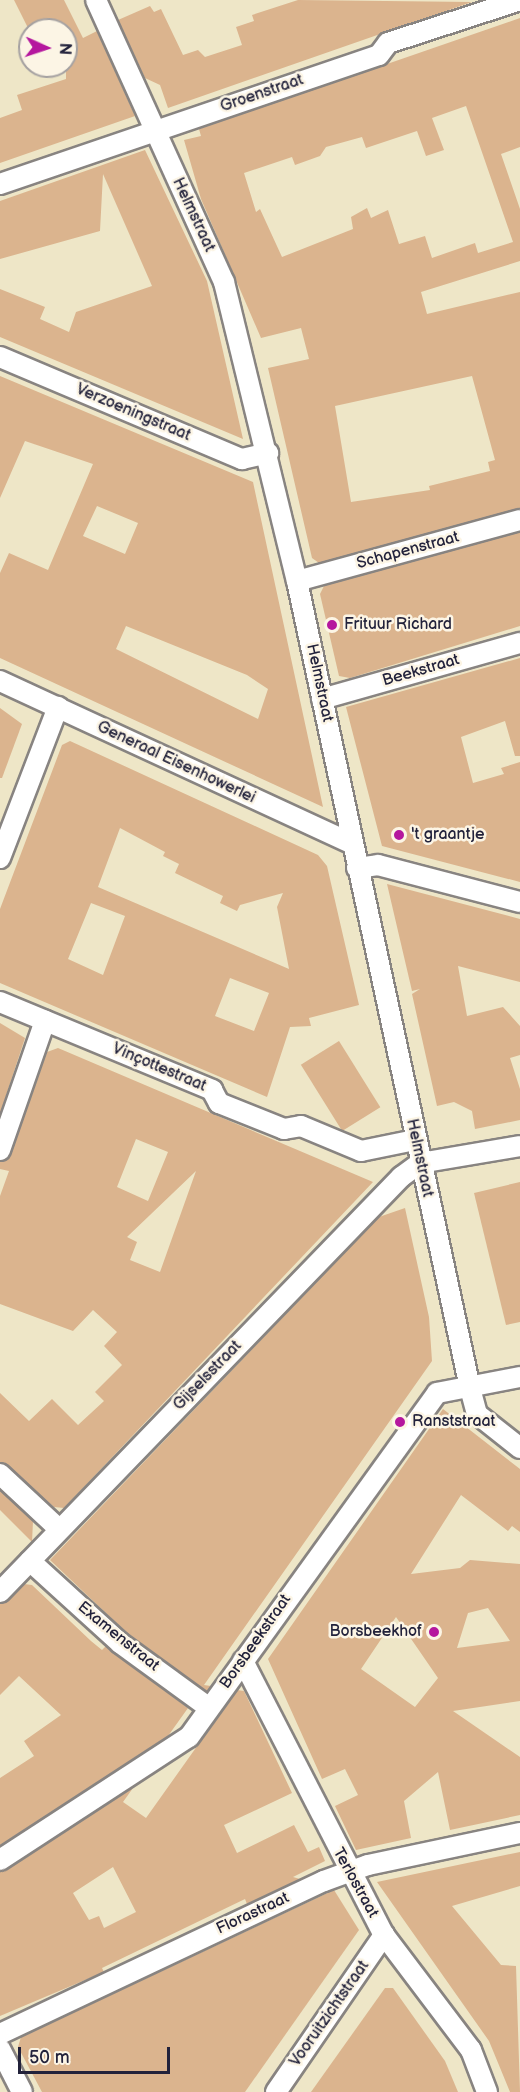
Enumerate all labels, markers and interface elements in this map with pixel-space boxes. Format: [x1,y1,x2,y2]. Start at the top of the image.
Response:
north arrow [18,18,78,78]
text: N [55,42,74,55]
street label: Groenstraat [218,71,306,117]
street label: Helmstraat [168,175,218,255]
street label: Verzoeningstraat [73,380,193,446]
street label: Schapenstraat [355,528,461,574]
place label: Frituur Richard [344,615,452,635]
marker: Frituur Richard [325,618,339,632]
street label: Helmstraat [301,642,337,724]
street label: Beekstraat [380,651,462,691]
street label: Generaal Eisenhowerlei [94,718,258,808]
place label: 't graantje [411,825,484,845]
marker: 't graantje [392,828,406,842]
street label: Vinçottestraat [109,1040,209,1096]
street label: Helmstraat [401,1117,437,1199]
street label: Gijselsstraat [170,1337,246,1415]
place label: Ranststraat [412,1412,495,1432]
marker: Ranststraat [393,1415,407,1429]
street label: Borsbeekstraat [216,1591,296,1693]
street label: Examenstraat [73,1598,163,1676]
place label: Borsbeekhof [330,1622,422,1642]
marker: Borsbeekhof [427,1625,441,1639]
street label: Terlostraat [328,1845,382,1921]
street label: Florastraat [214,1889,292,1939]
street label: Vooruitzichtstraat [286,1957,374,2071]
scale bar [21,2035,172,2073]
text: 50 m [29,2047,70,2068]

